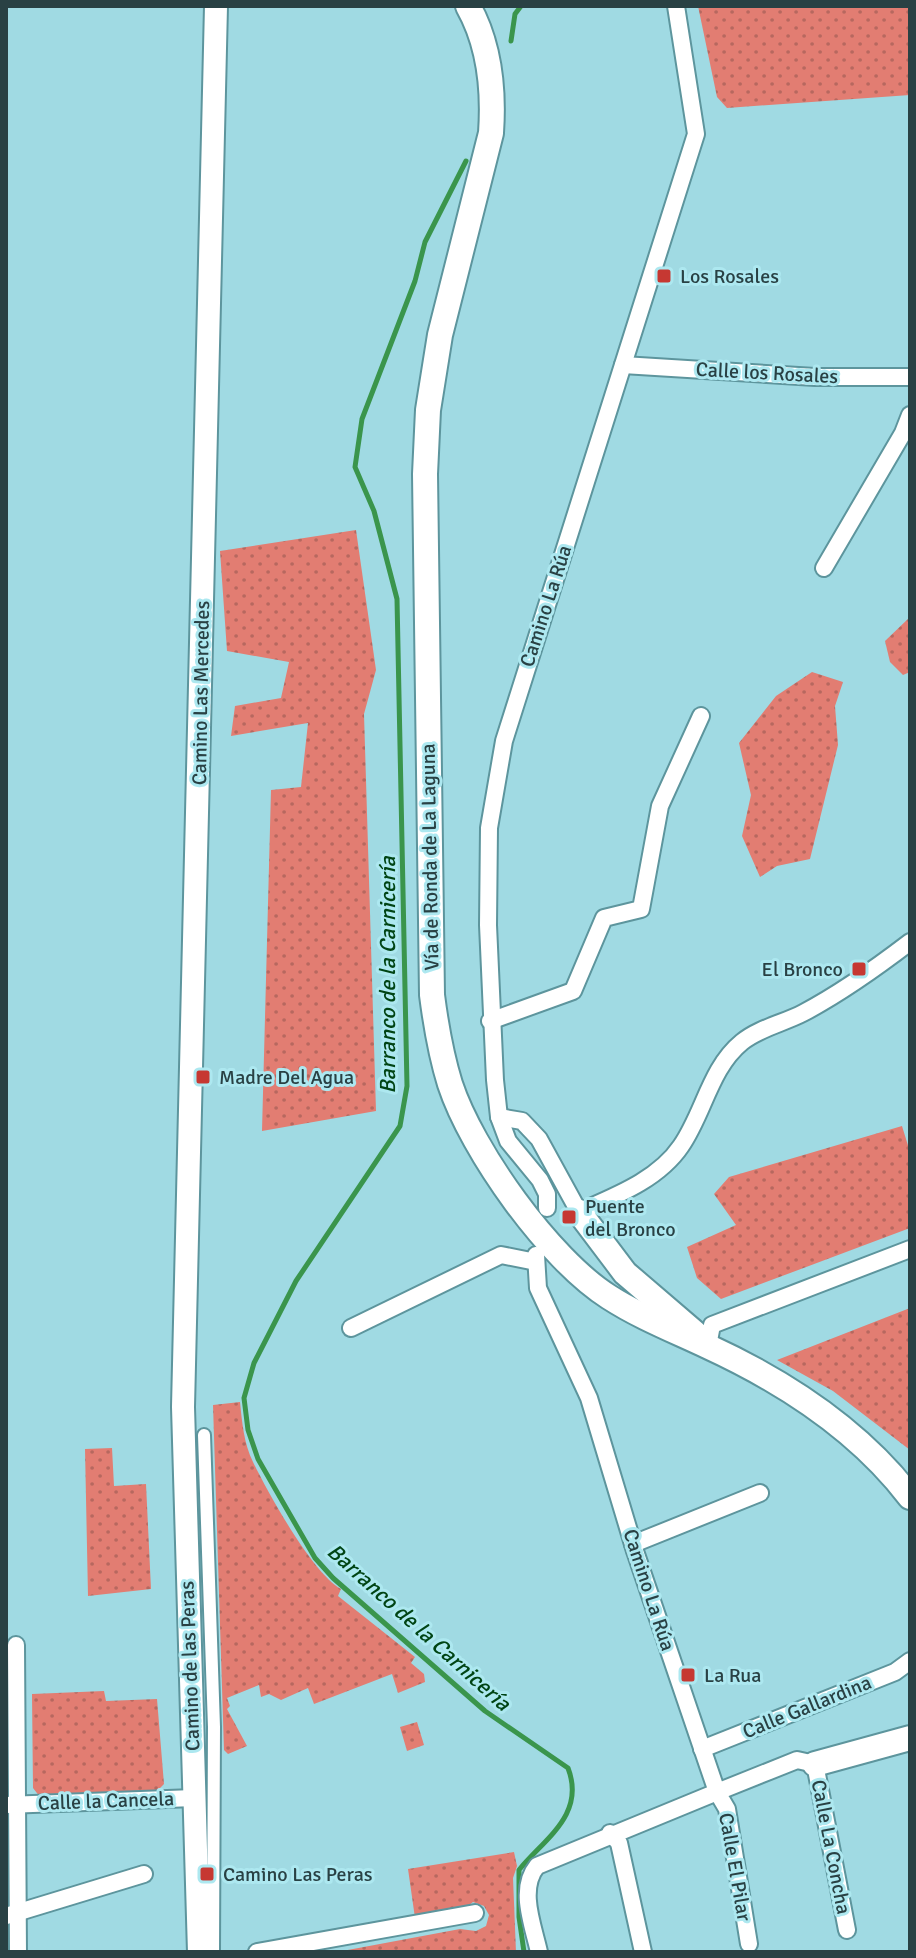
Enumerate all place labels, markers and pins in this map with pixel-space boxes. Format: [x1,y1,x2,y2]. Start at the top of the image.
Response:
place label: Los Rosales [680,264,779,289]
marker: Los Rosales [655,267,673,285]
place label: El Bronco [762,957,843,982]
marker: El Bronco [850,960,868,978]
place label: Madre Del Agua [219,1065,354,1090]
marker: Madre Del Agua [194,1068,212,1086]
place label: Puente del Bronco [585,1194,676,1242]
marker: Puente del Bronco [560,1208,578,1226]
place label: La Rua [704,1663,761,1688]
marker: La Rua [679,1666,697,1684]
place label: Camino Las Peras [223,1862,373,1887]
marker: Camino Las Peras [198,1865,216,1883]

